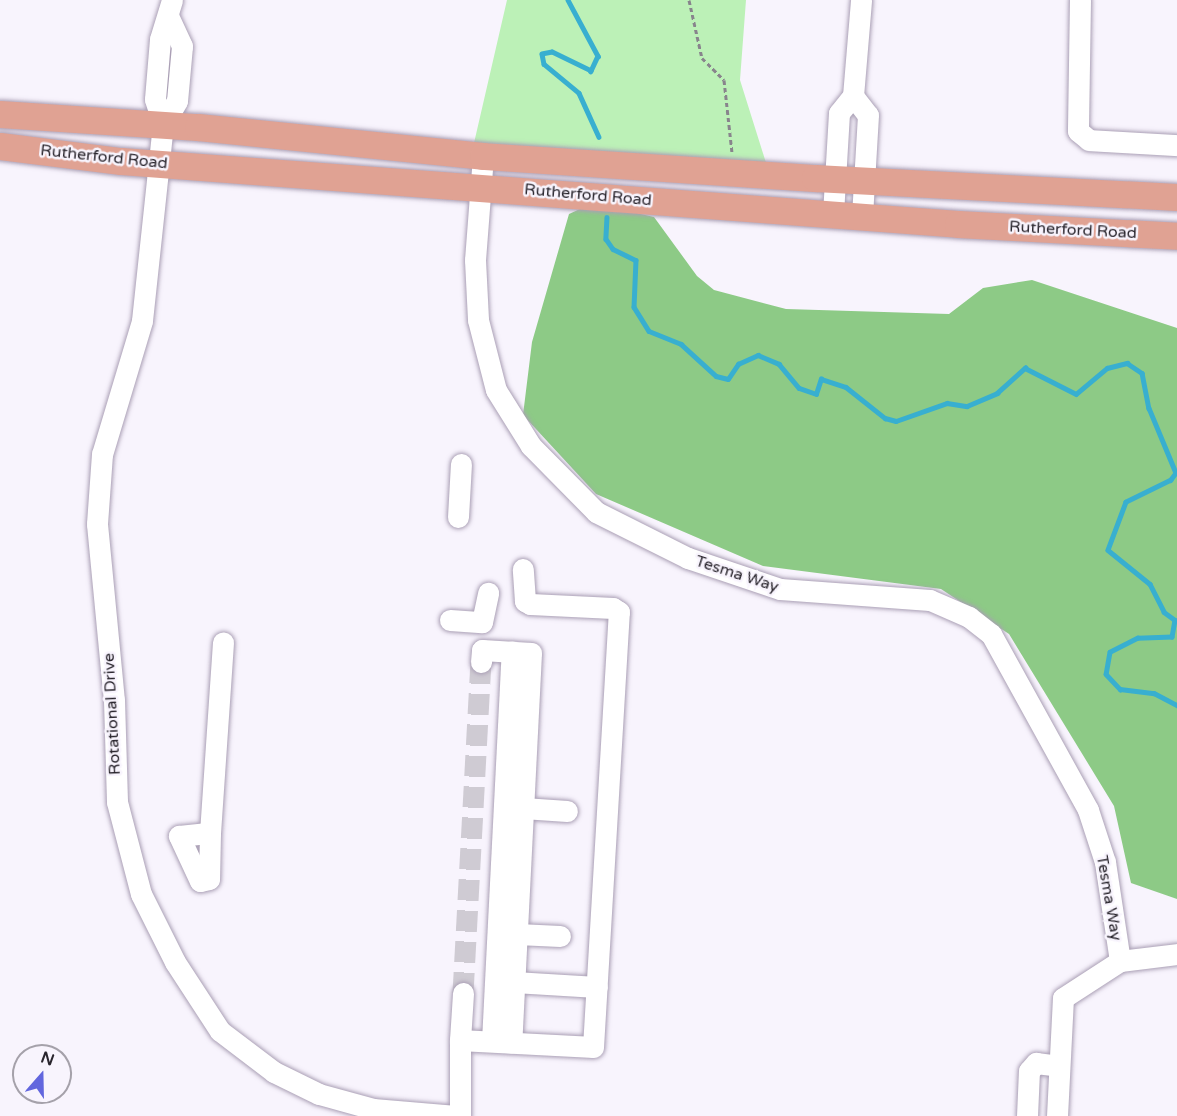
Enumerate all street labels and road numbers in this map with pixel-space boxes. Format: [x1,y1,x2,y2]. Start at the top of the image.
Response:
street label: Rutherford Road [39,141,169,173]
street label: Rutherford Road [523,180,653,210]
street label: Rutherford Road [1009,217,1137,243]
street label: Tesma Way [693,552,781,596]
street label: Rotational Drive [99,653,125,775]
street label: Tesma Way [1092,854,1126,942]

